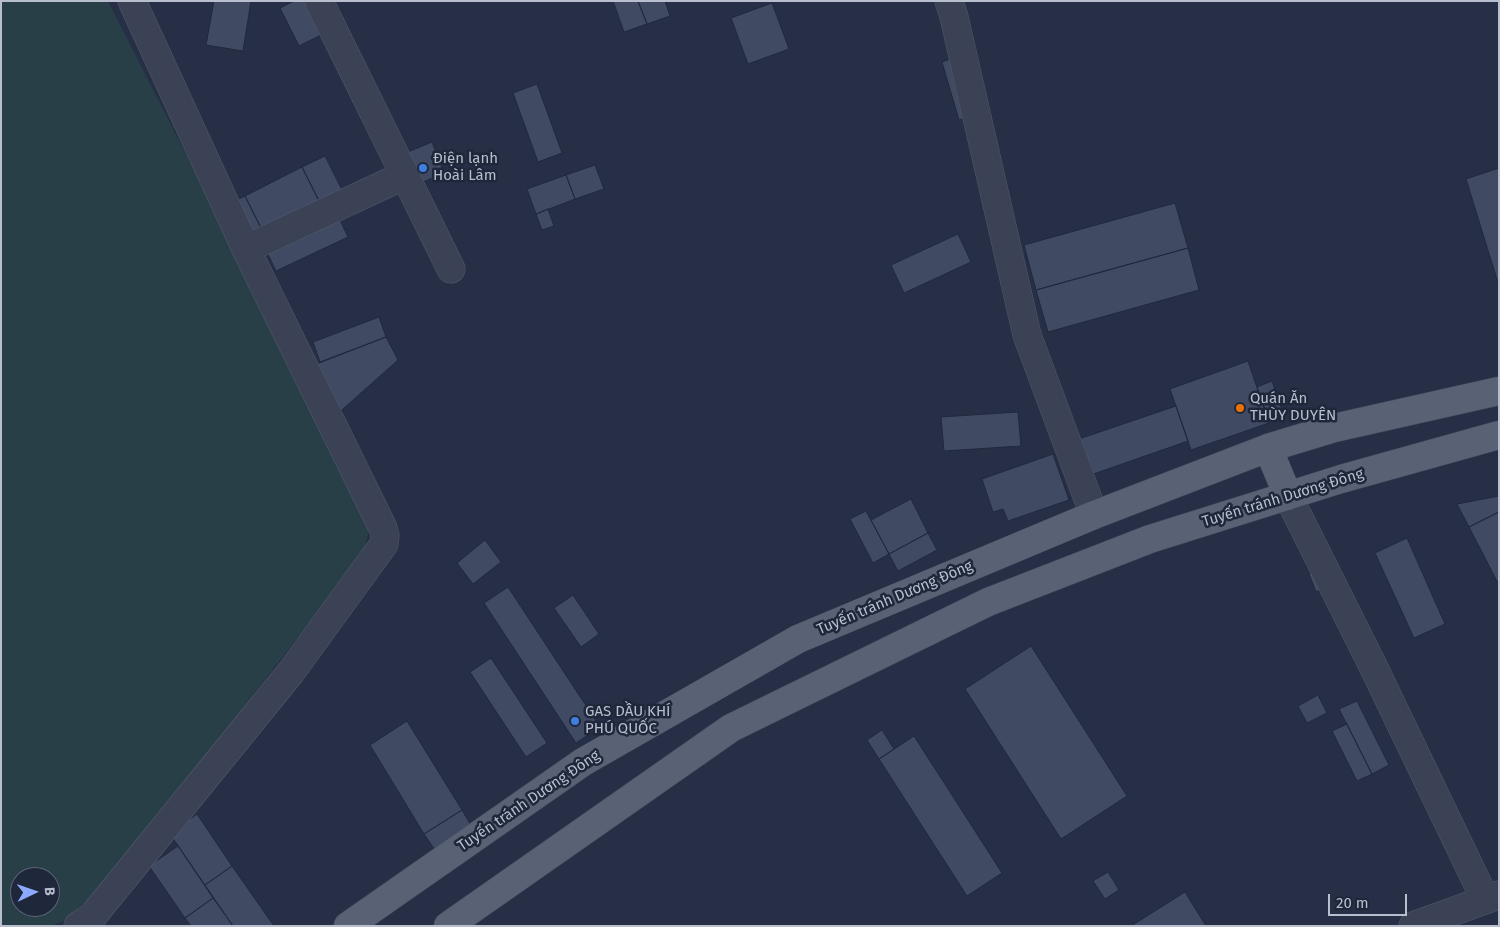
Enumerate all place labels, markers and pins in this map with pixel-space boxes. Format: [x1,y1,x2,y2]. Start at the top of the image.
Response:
place label: Điện lạnh Hoài Lâm [433,150,498,185]
marker: Điện lạnh Hoài Lâm [417,162,429,174]
place label: Quán Ăn THÙY DUYÊN [1250,390,1336,425]
marker: Quán Ăn THÙY DUYÊN [1234,402,1246,414]
place label: GAS DẦU KHÍ PHÚ QUỐC [585,703,671,738]
marker: GAS DẦU KHÍ PHÚ QUỐC [569,715,581,727]

